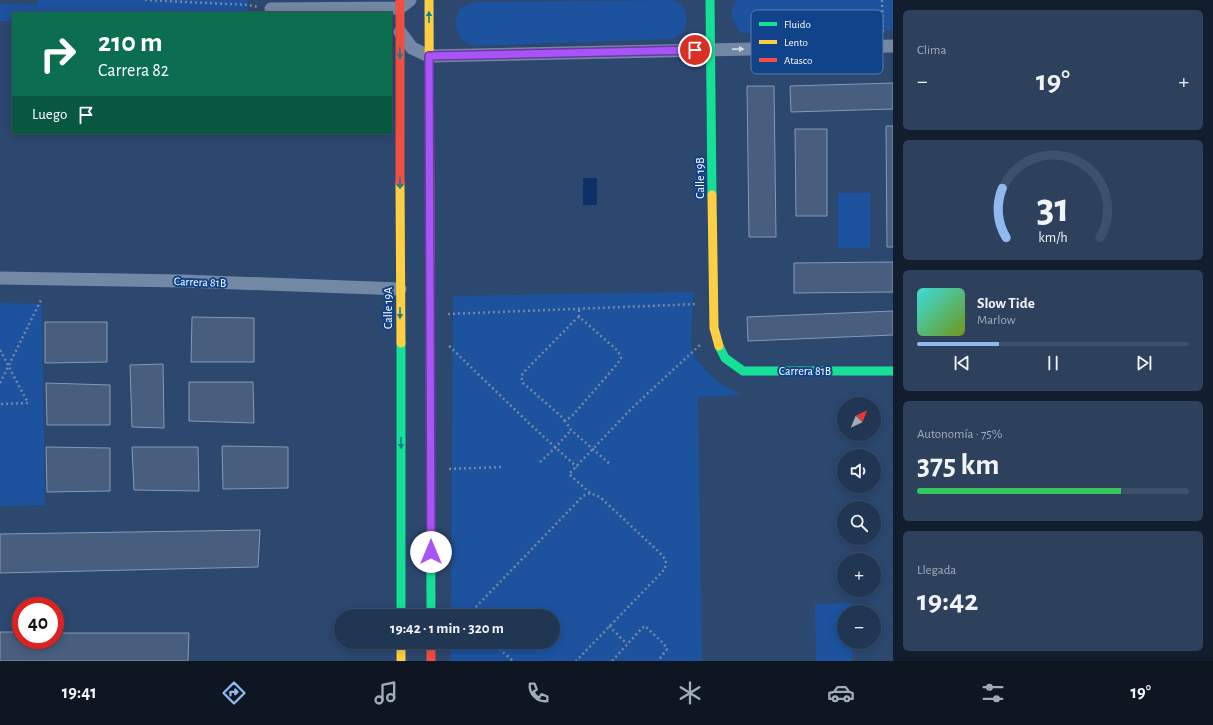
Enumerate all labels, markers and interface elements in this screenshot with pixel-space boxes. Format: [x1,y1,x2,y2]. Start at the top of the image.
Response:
one-way arrow [426,10,432,23]
legend [751,10,883,74]
text: Fluido [784,19,811,30]
icon: right [32,28,84,80]
text: 210 m [98,29,163,57]
pin [678,33,712,67]
text: Lento [784,37,808,48]
icon: arrive [684,39,706,61]
text: Clima [917,44,947,57]
one-way arrow [732,46,745,52]
one-way arrow [397,47,403,60]
text: Atasco [784,55,812,66]
text: Carrera 82 [98,62,169,80]
text: 19° [1036,66,1070,96]
text: − [917,70,928,92]
text: + [1178,70,1189,92]
icon: arrive [75,104,97,126]
text: Luego [32,107,67,122]
street label: Calle 19B [694,157,706,199]
one-way arrow [397,177,403,190]
text: 31 [1037,188,1069,229]
text: km/h [1038,231,1068,245]
street label: Carrera 81B [174,275,226,289]
street label: Calle 19A [382,287,394,329]
text: Slow Tide [977,296,1035,311]
one-way arrow [397,307,403,320]
text: Marlow [977,314,1015,327]
icon: previous [951,352,973,374]
icon: pause [1042,352,1064,374]
icon: next [1133,352,1155,374]
street label: Carrera 81B [779,365,831,377]
north arrow [837,397,881,441]
map controls [837,397,881,649]
text: Autonomía · 75% [917,428,1002,441]
one-way arrow [398,437,404,450]
button: sound [837,449,881,493]
text: 375 km [917,450,999,480]
button: search [837,501,881,545]
position arrow [410,531,452,573]
button: + [837,553,881,597]
text: Llegada [917,564,956,577]
text: 19:42 [917,586,978,616]
speed limit sign: 40 [12,597,64,649]
button: − [837,605,881,649]
text: 19:42 · 1 min · 320 m [390,621,504,636]
icon: directions [220,679,248,707]
icon: music [372,679,400,707]
icon: phone [524,679,552,707]
icon: climate [676,679,704,707]
icon: car [827,679,855,707]
icon: filters [979,679,1007,707]
text: 19:41 [62,684,97,702]
text: 19° [1131,684,1151,702]

